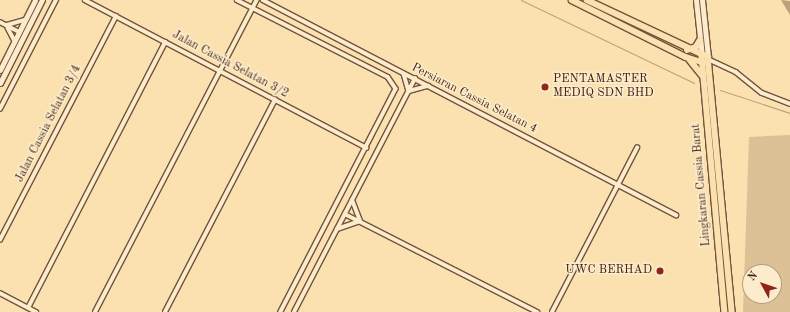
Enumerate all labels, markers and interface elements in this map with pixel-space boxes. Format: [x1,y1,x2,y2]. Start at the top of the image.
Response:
street label: Jalan Cassia Selatan 3/2 [169,28,291,102]
street label: Persiaran Cassia Selatan 4 [409,61,539,137]
street label: Jalan Cassia Selatan 3/4 [13,63,85,185]
place label: PENTAMASTER MEDIQ SDN BHD [553,73,654,101]
marker: PENTAMASTER MEDIQ SDN BHD [540,82,550,92]
street label: Lingkaran Cassia Barat [689,123,715,247]
place label: UWC BERHAD [565,264,652,278]
north arrow [742,264,782,304]
marker: UWC BERHAD [655,266,665,276]
text: N [746,270,760,283]

